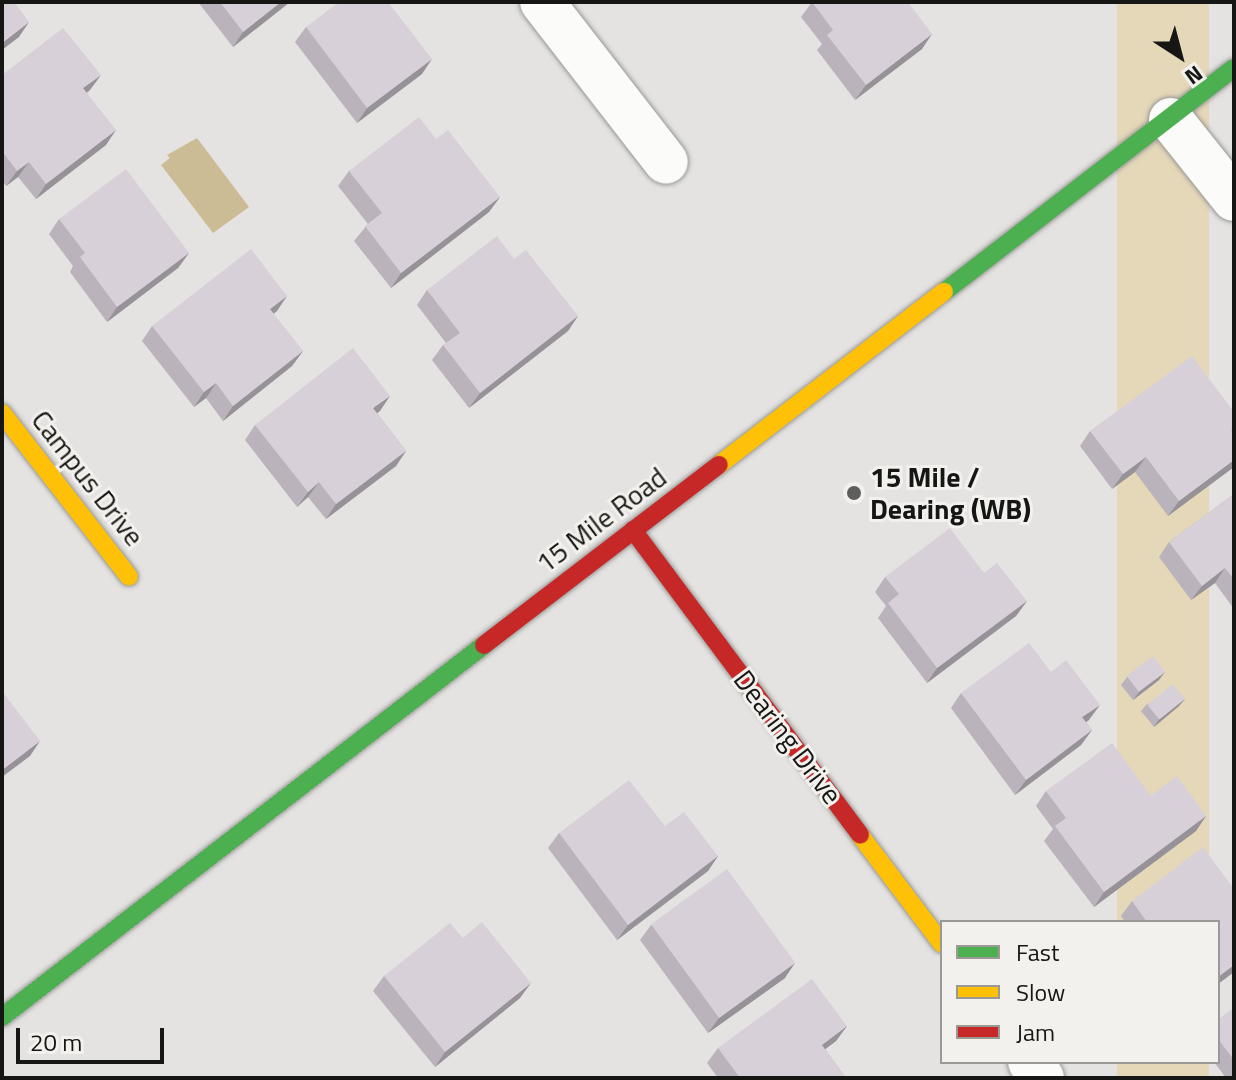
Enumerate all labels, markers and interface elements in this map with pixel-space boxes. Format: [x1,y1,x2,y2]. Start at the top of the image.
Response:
north arrow [1140,16,1220,96]
text: N [1178,57,1210,94]
street label: Campus Drive [25,404,151,552]
street label: 15 Mile Road [529,460,673,580]
place label: 15 Mile / Dearing (WB) [870,460,1031,526]
marker: 15 Mile / Dearing (WB) [845,484,863,502]
street label: Dearing Drive [727,663,849,811]
legend [940,920,1220,1064]
text: Fast [1016,934,1059,970]
text: Slow [1016,974,1065,1010]
scale bar [20,1012,168,1062]
text: Jam [1016,1014,1055,1050]
text: 20 m [30,1024,82,1060]

